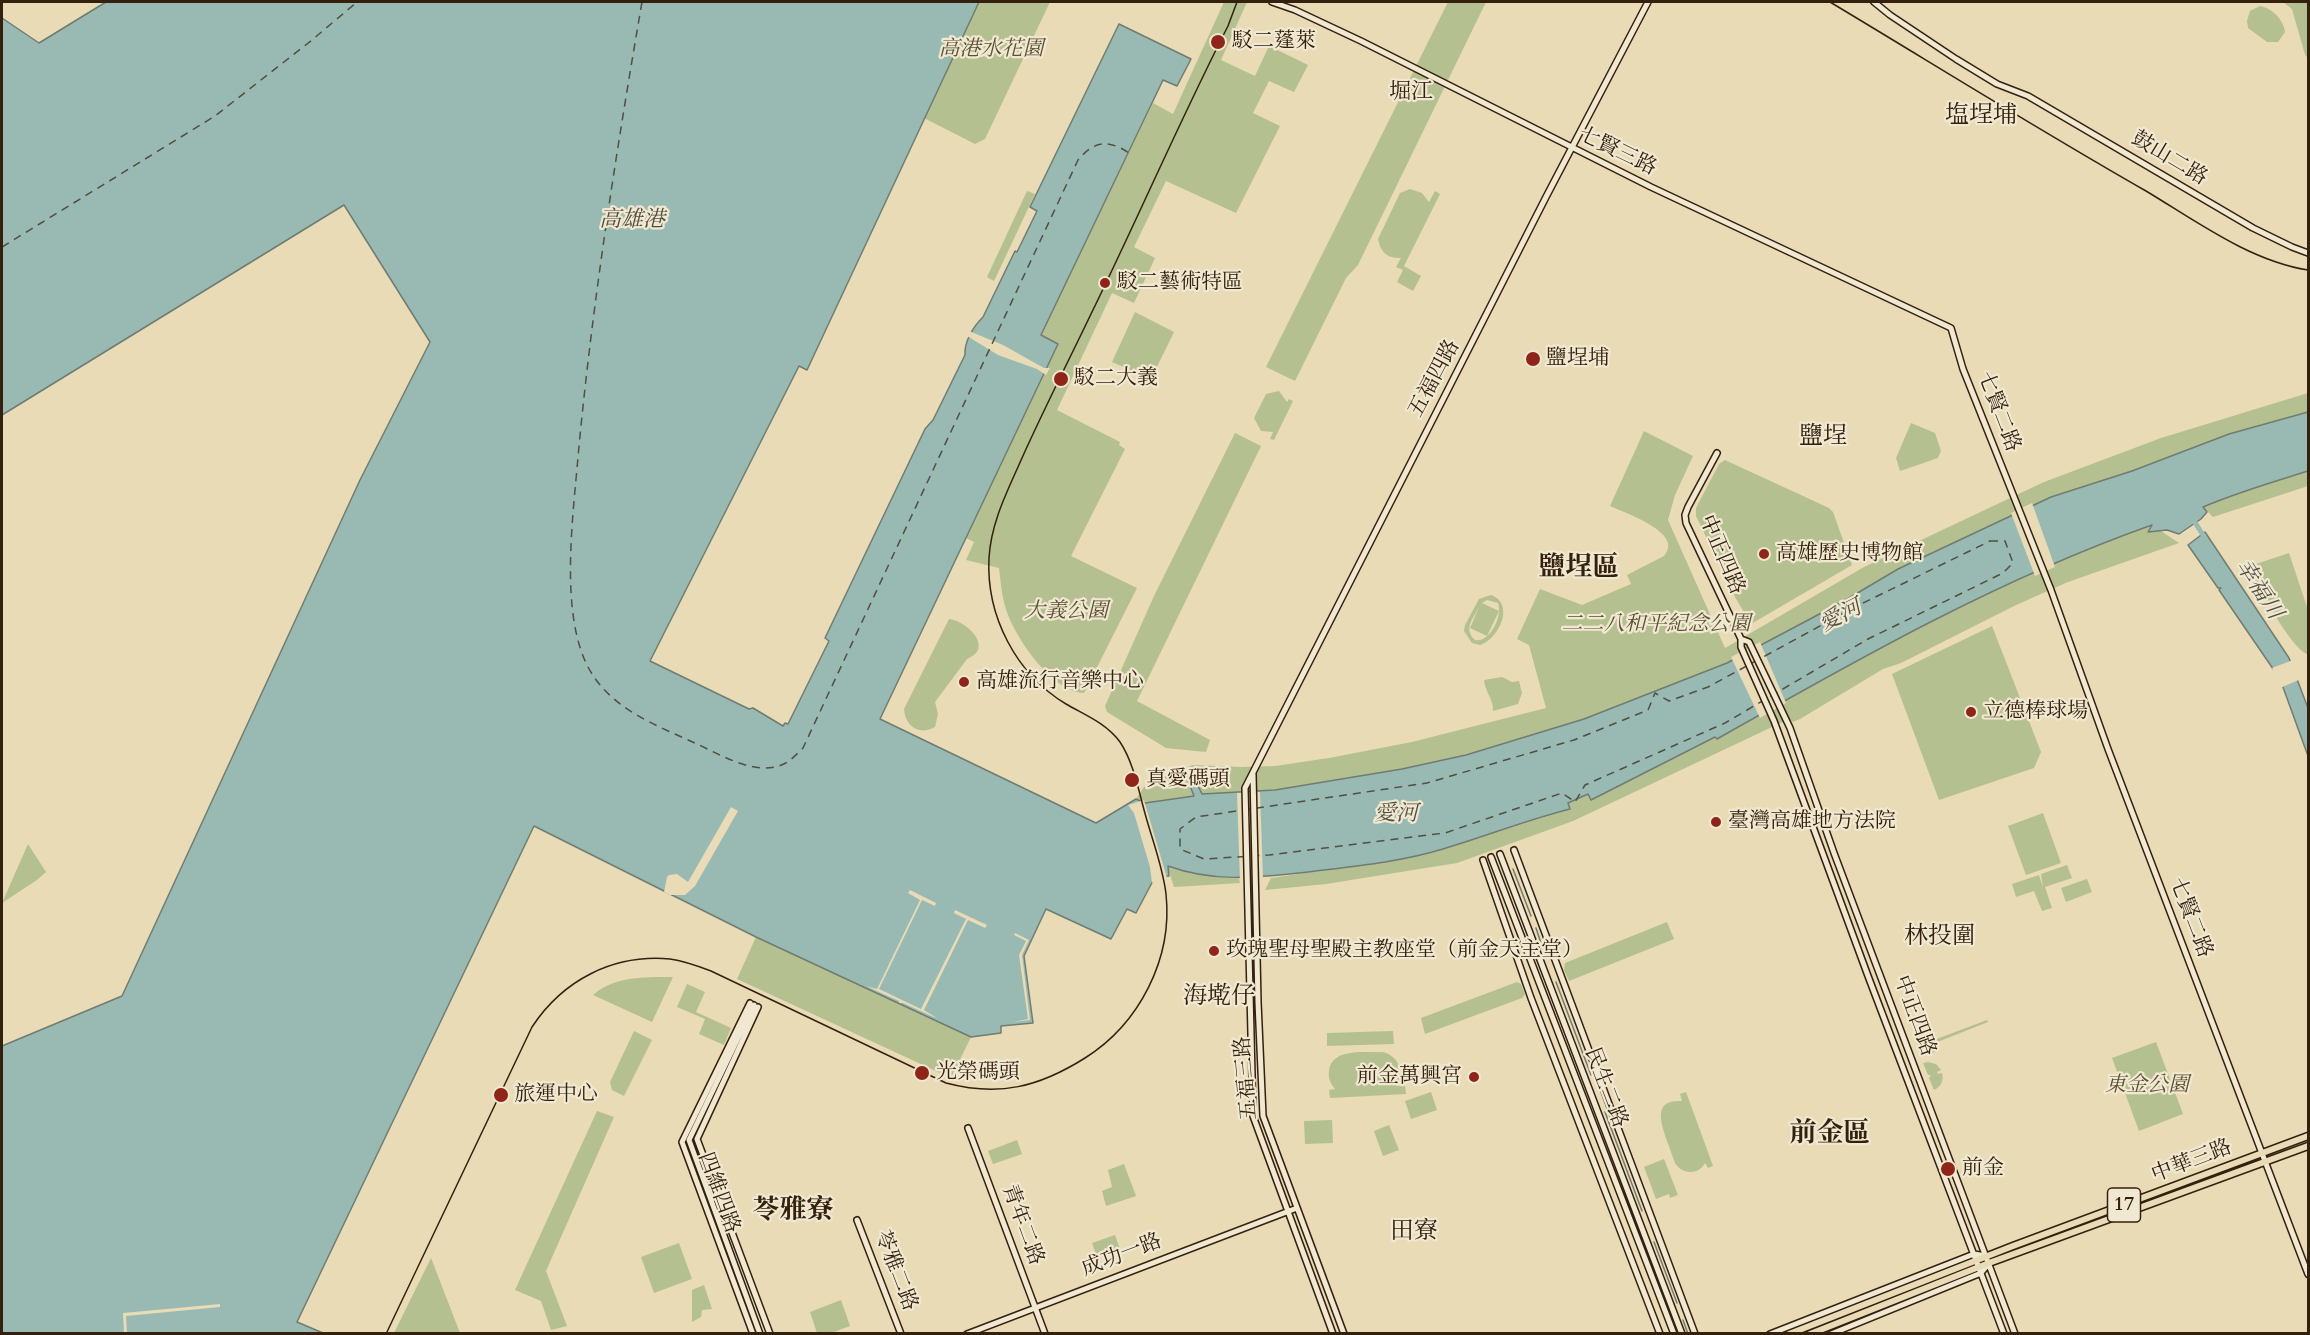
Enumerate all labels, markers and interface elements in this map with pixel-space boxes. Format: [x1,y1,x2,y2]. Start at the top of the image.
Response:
place label: 駁二蓬萊 [1232,29,1316,55]
marker: 駁二蓬萊 [1209,33,1227,51]
park label: 高港水花園 [939,37,1043,63]
district label: 堀江 [1389,80,1433,106]
district label: 塩埕埔 [1945,102,2017,130]
street label: 七賢三路 [1574,122,1660,182]
street label: 鼓山二路 [2127,127,2211,191]
water label: 高雄港 [599,208,665,234]
place label: 駁二藝術特區 [1117,270,1243,296]
marker: 駁二藝術特區 [1098,276,1112,290]
street label: 五福四路 [1404,336,1466,422]
place label: 鹽埕埔 [1546,346,1609,372]
marker: 鹽埕埔 [1524,350,1542,368]
place label: 駁二大義 [1074,366,1158,392]
street label: 七賢二路 [1971,368,2025,456]
marker: 駁二大義 [1052,370,1070,388]
district label: 鹽埕 [1799,423,1847,451]
street label: 中正四路 [1693,511,1749,599]
place label: 高雄歷史博物館 [1776,541,1923,567]
marker: 高雄歷史博物館 [1757,547,1771,561]
district label: 鹽埕區 [1539,553,1619,585]
water label: 幸福川 [2229,555,2287,625]
water label: 愛河 [1815,595,1867,639]
park label: 大義公園 [1024,599,1108,625]
park label: 二二八和平紀念公園 [1562,612,1750,638]
place label: 高雄流行音樂中心 [976,669,1144,695]
marker: 高雄流行音樂中心 [957,675,971,689]
place label: 立德棒球場 [1983,699,2088,725]
marker: 立德棒球場 [1964,705,1978,719]
place label: 真愛碼頭 [1146,767,1230,793]
marker: 真愛碼頭 [1123,771,1141,789]
water label: 愛河 [1374,802,1418,828]
place label: 臺灣高雄地方法院 [1728,809,1896,835]
marker: 臺灣高雄地方法院 [1709,815,1723,829]
street label: 七賢二路 [2163,874,2217,962]
district label: 林投圍 [1904,923,1976,951]
place label: 玫瑰聖母聖殿主教座堂（前金天主堂） [1226,938,1583,964]
marker: 玫瑰聖母聖殿主教座堂（前金天主堂） [1207,944,1221,958]
street label: 中正四路 [1888,972,1940,1060]
district label: 海墘仔 [1183,983,1255,1011]
street label: 五福三路 [1231,1035,1263,1121]
street label: 民生二路 [1578,1044,1632,1132]
place label: 光榮碼頭 [936,1060,1020,1086]
marker: 光榮碼頭 [913,1064,931,1082]
place label: 前金萬興宮 [1357,1064,1462,1090]
marker: 前金萬興宮 [1467,1070,1481,1084]
park label: 東金公園 [2105,1073,2189,1099]
place label: 旅運中心 [514,1082,598,1108]
marker: 旅運中心 [492,1086,510,1104]
district label: 前金區 [1790,1119,1870,1151]
street label: 中華三路 [2148,1135,2236,1189]
street label: 四維四路 [692,1149,744,1237]
place label: 前金 [1962,1156,2004,1182]
marker: 前金 [1939,1160,1957,1178]
street label: 青年二路 [996,1181,1048,1269]
road number: 17 [2108,1188,2140,1222]
district label: 苓雅寮 [753,1196,833,1228]
district label: 田寮 [1390,1218,1438,1246]
street label: 苓雅二路 [868,1227,922,1315]
street label: 成功一路 [1078,1229,1166,1283]

